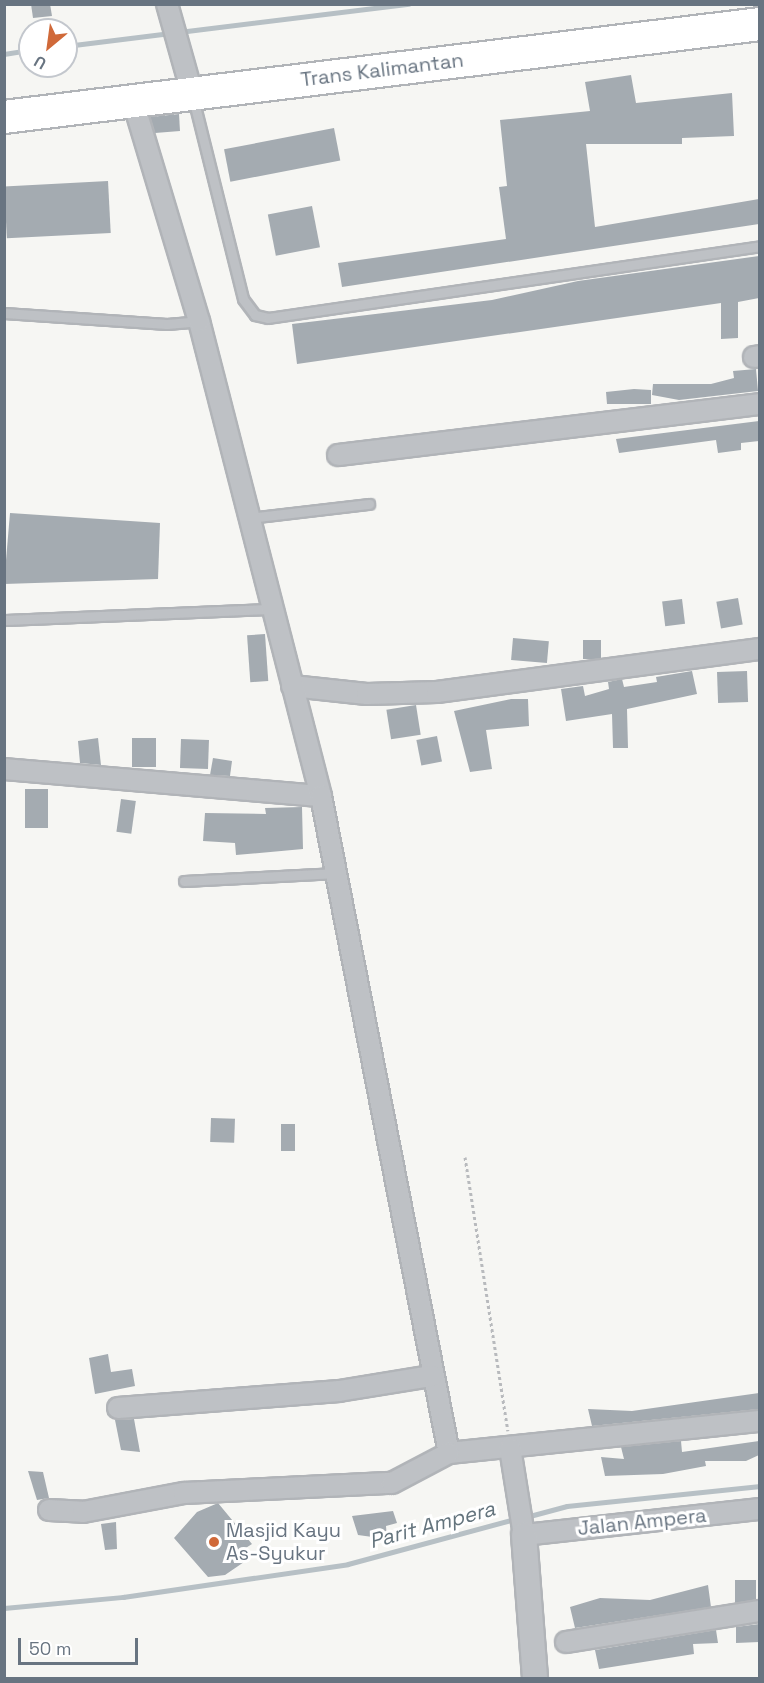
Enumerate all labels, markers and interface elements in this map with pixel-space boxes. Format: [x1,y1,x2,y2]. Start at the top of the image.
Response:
north arrow [18,18,78,78]
street label: Trans Kalimantan [299,48,465,92]
text: U [30,51,50,74]
water label: Parit Ampera [366,1496,498,1554]
street label: Jalan Ampera [576,1503,708,1541]
place label: Masjid Kayu As-Syukur [226,1518,341,1565]
marker: Masjid Kayu As-Syukur [207,1535,221,1549]
scale bar [21,1626,141,1664]
text: 50 m [29,1637,71,1660]

